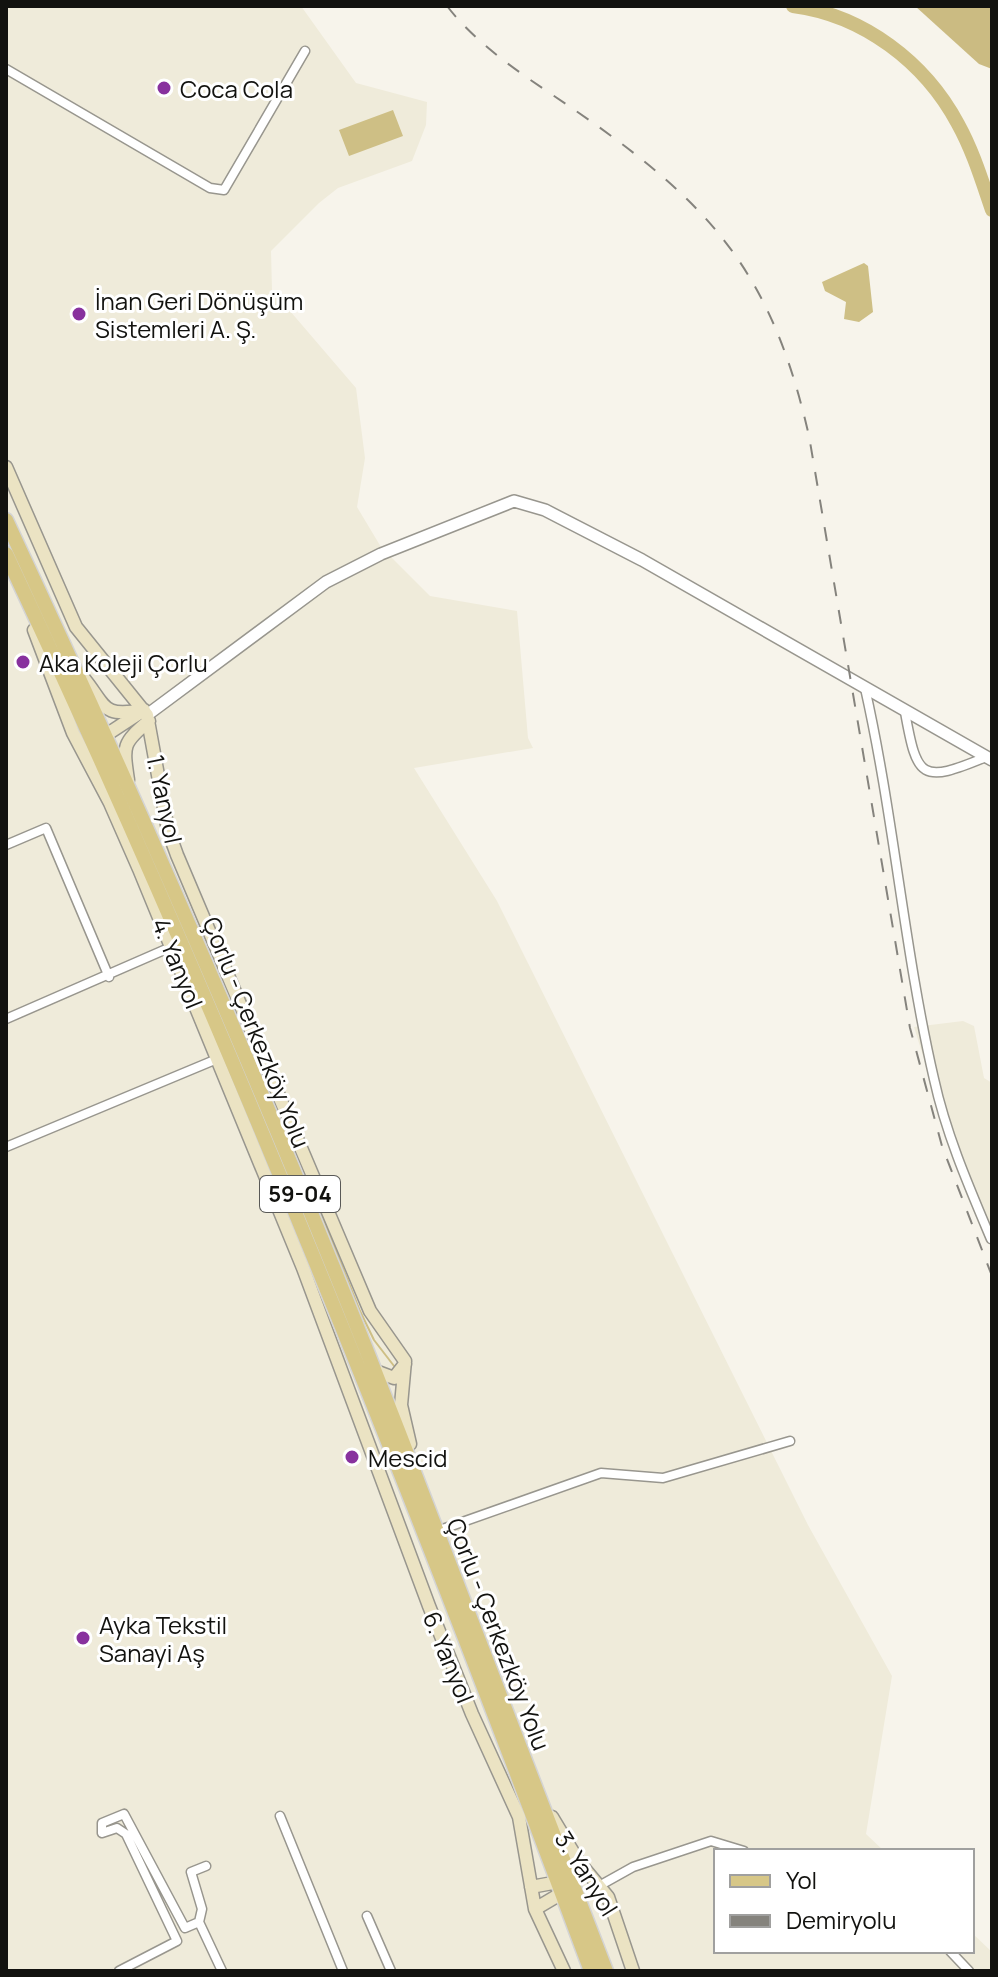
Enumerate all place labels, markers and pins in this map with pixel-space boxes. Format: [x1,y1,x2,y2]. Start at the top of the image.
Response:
place label: Coca Cola [180,72,293,105]
marker: Coca Cola [155,79,173,97]
place label: İnan Geri Dönüşüm Sistemleri A. Ş. [95,284,303,345]
marker: İnan Geri Dönüşüm Sistemleri A. Ş. [70,305,88,323]
place label: Aka Koleji Çorlu [39,646,208,679]
marker: Aka Koleji Çorlu [14,653,32,671]
place label: Mescid [368,1441,448,1474]
marker: Mescid [343,1448,361,1466]
place label: Ayka Tekstil Sanayi Aş [99,1608,227,1669]
marker: Ayka Tekstil Sanayi Aş [74,1629,92,1647]

